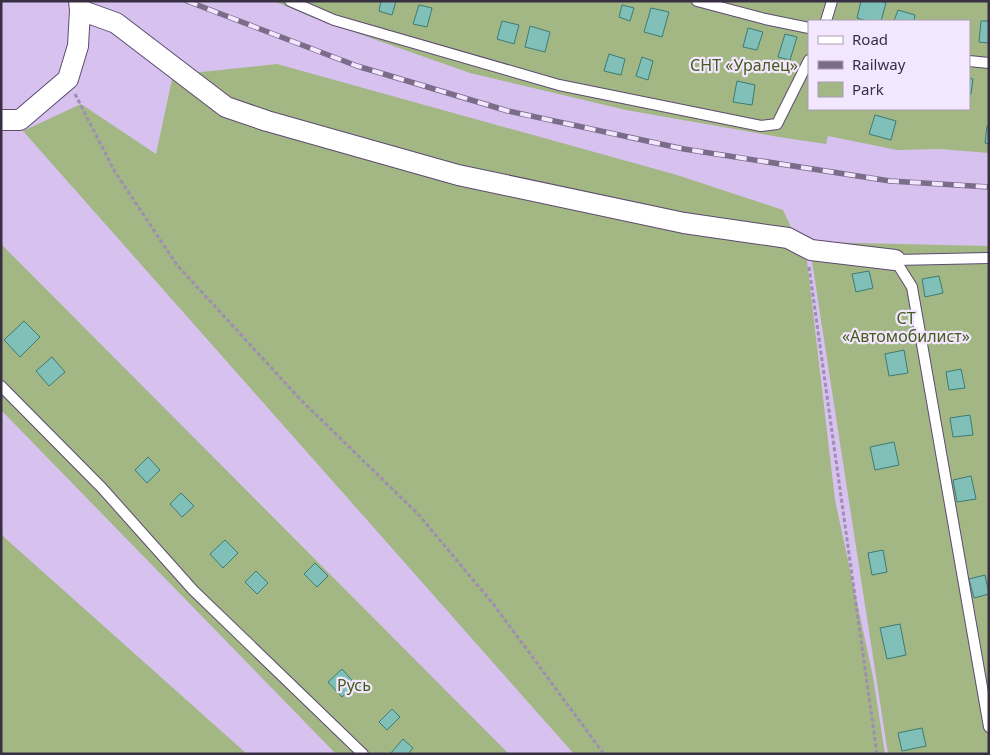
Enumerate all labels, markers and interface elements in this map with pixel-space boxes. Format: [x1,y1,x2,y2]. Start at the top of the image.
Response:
legend [808,20,970,110]
text: Road [852,29,888,49]
park label: СНТ «Уралец» [690,54,798,76]
text: Railway [852,54,906,74]
text: Park [852,79,884,99]
park label: СТ «Автомобилист» [842,307,970,347]
park label: Русь [337,674,371,696]

